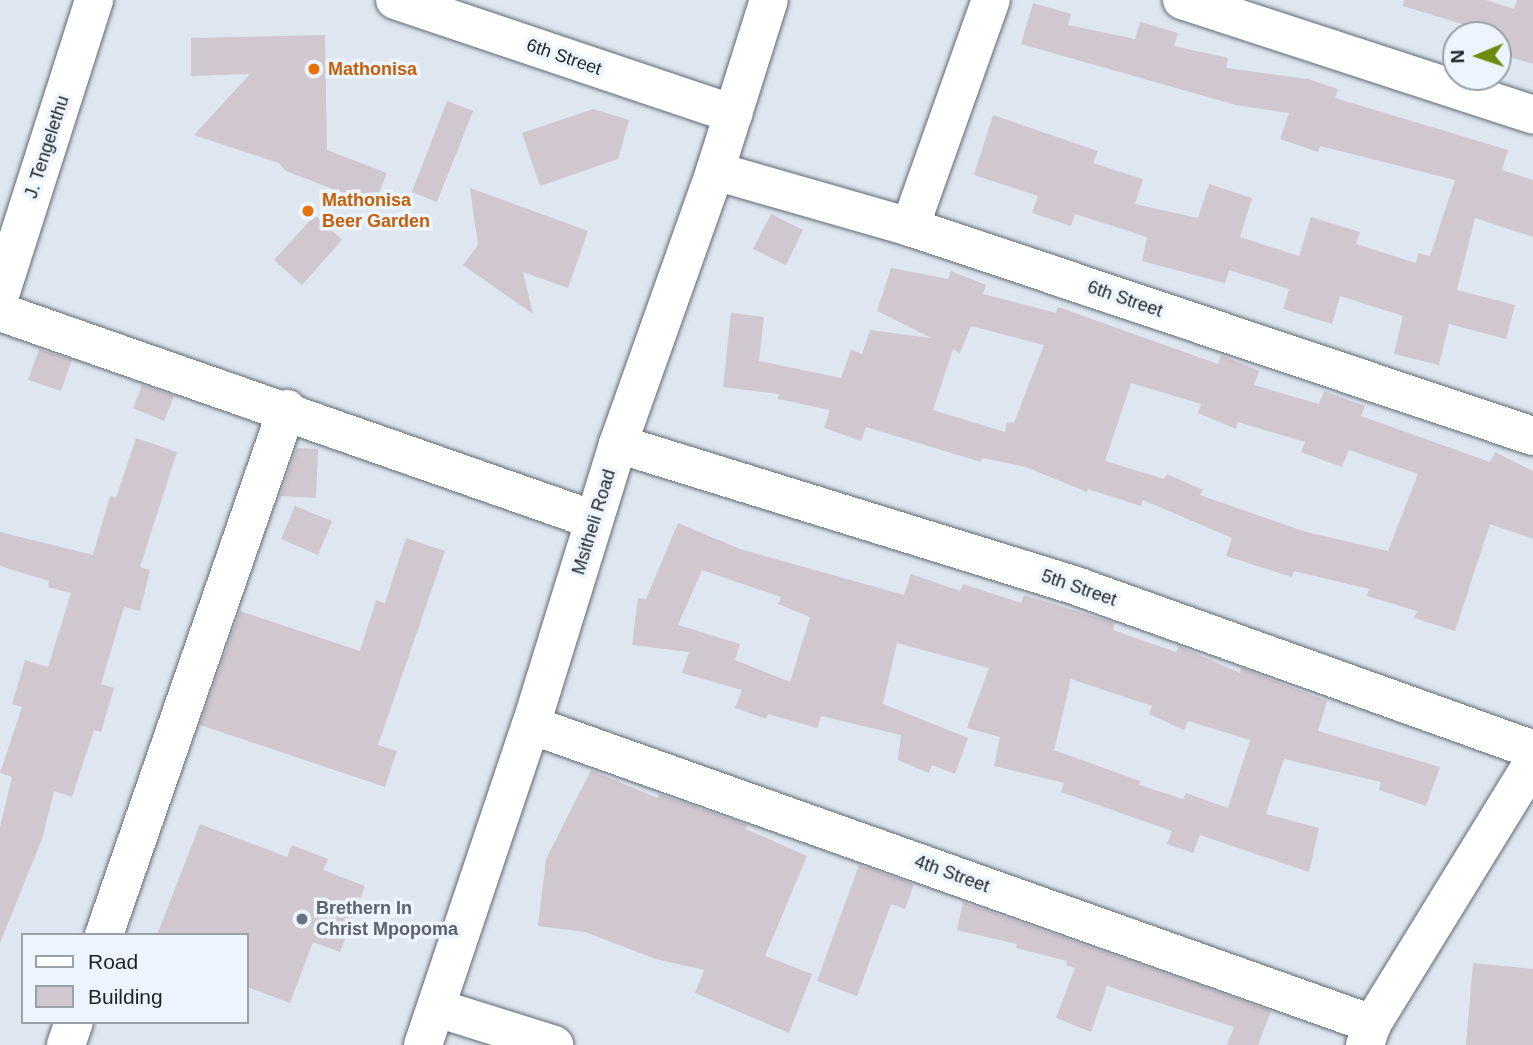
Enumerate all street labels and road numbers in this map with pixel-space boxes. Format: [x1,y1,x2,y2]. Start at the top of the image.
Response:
street label: 6th Street [524,34,604,80]
street label: J. Tengelethu [20,93,74,201]
street label: 6th Street [1085,276,1165,322]
street label: Msitheli Road [568,467,620,577]
street label: 5th Street [1039,565,1119,611]
street label: 4th Street [912,851,992,897]

